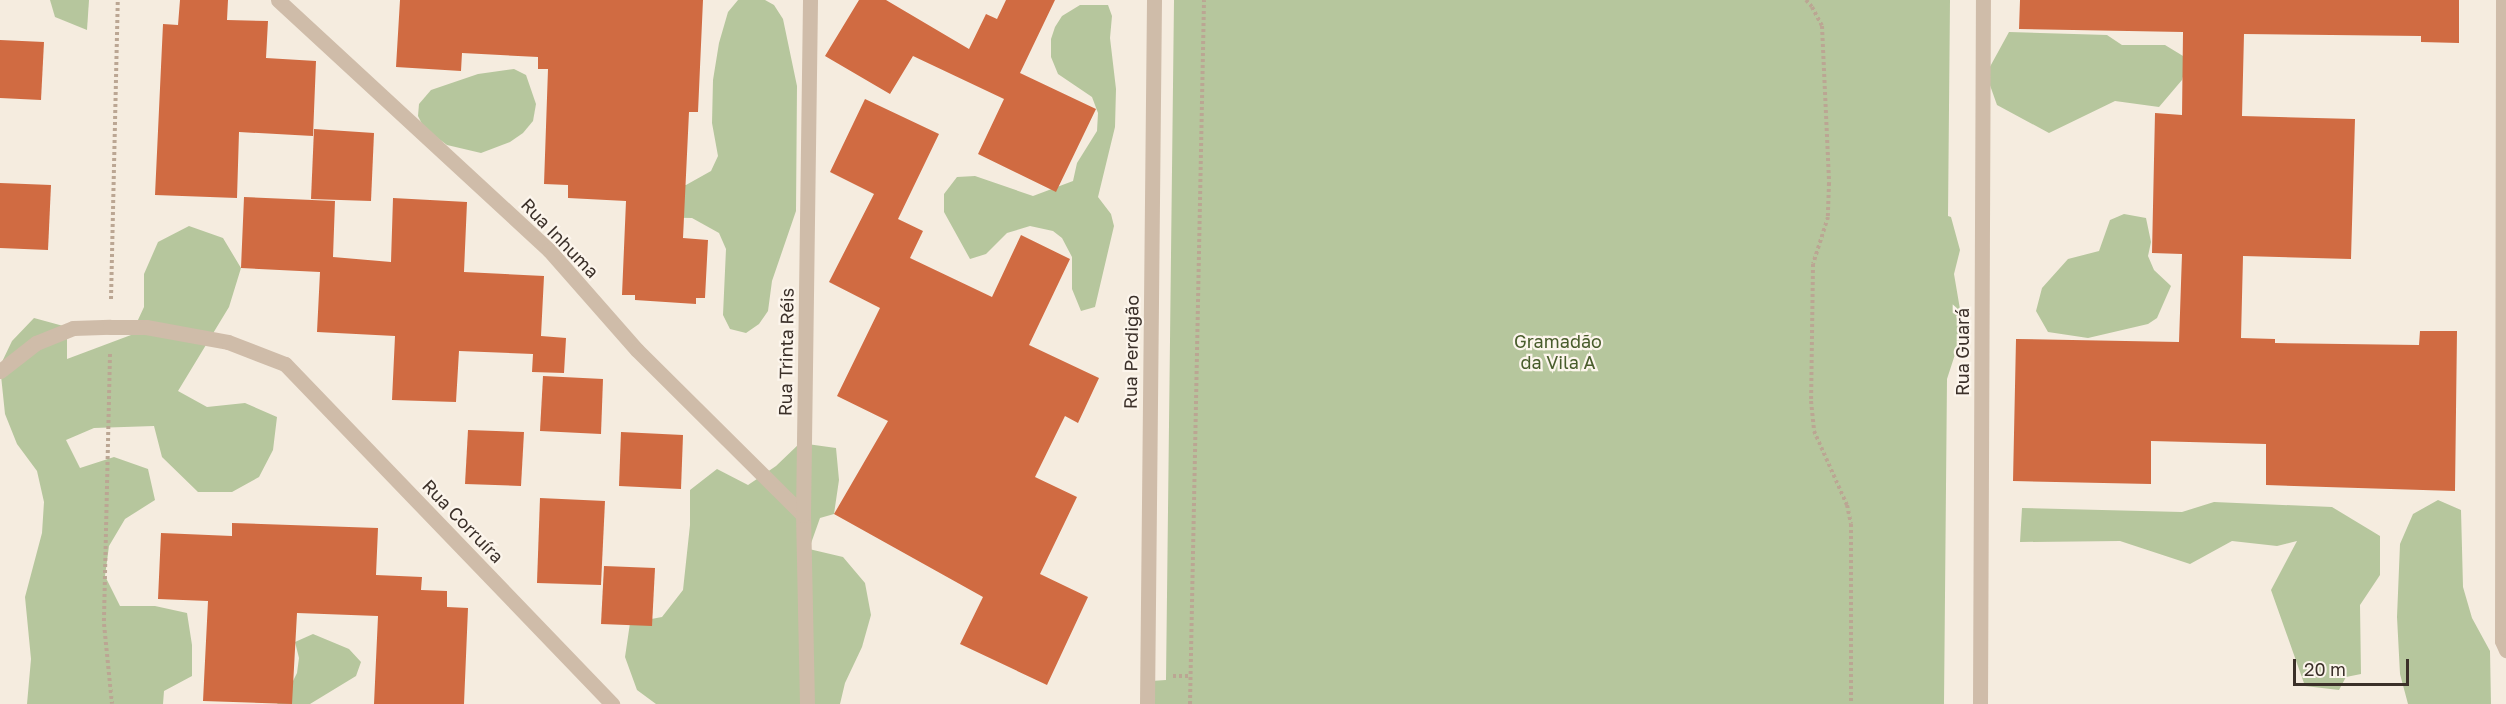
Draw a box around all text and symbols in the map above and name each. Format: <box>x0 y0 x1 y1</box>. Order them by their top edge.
street label: Rua Inhuma <box>517 194 603 282</box>
street label: Rua Trinta Réis <box>774 288 798 416</box>
street label: Rua Perdigão <box>1119 295 1143 409</box>
street label: Rua Guará <box>1951 308 1973 396</box>
park label: Gramadão da Vila A <box>1514 331 1602 374</box>
street label: Rua Corruíra <box>418 475 508 567</box>
scale bar <box>2296 647 2412 685</box>
text: 20 m <box>2304 658 2346 680</box>

